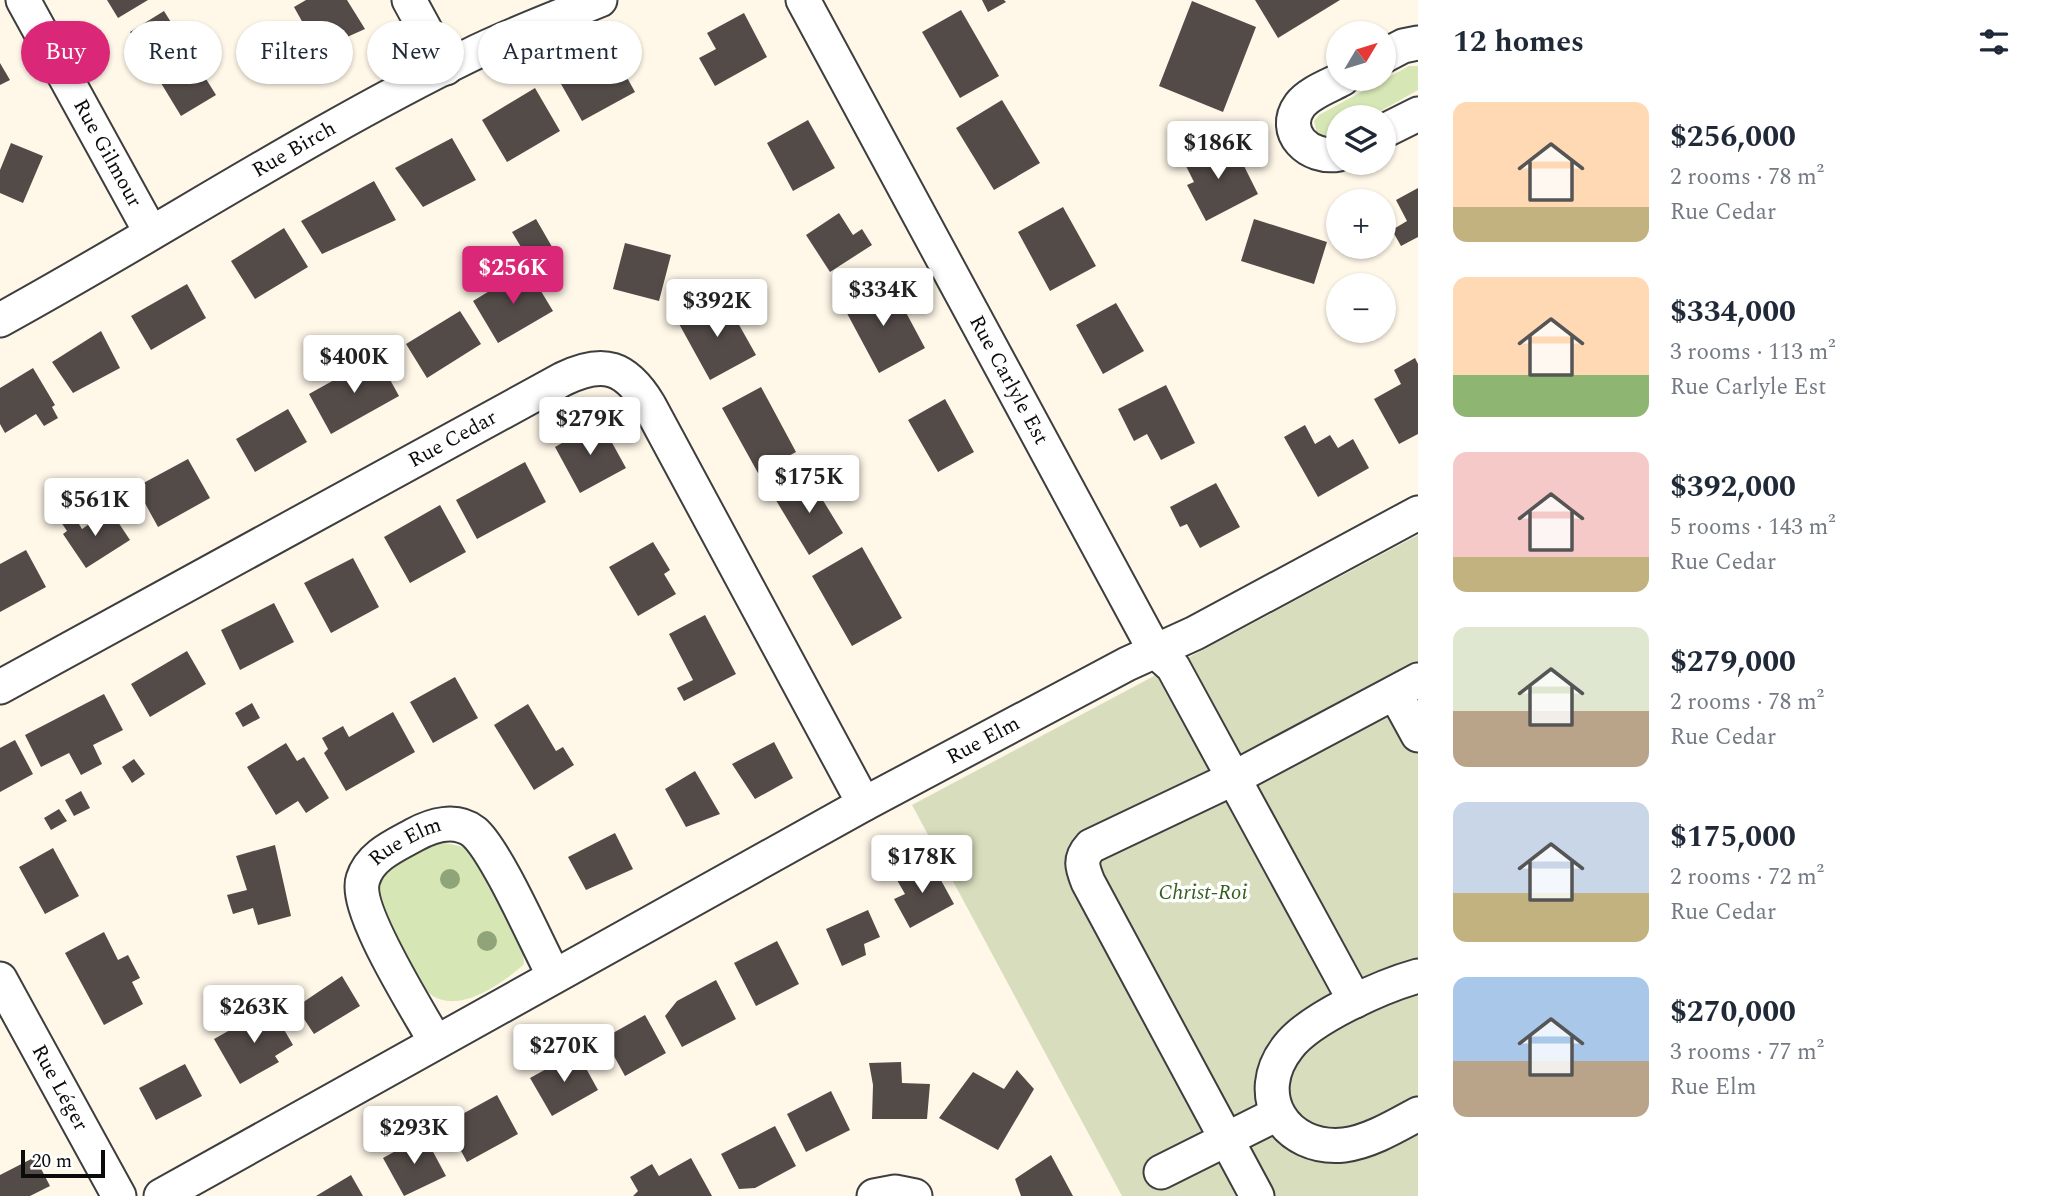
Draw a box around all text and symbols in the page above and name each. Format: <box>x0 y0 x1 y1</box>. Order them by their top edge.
text: 12 homes <box>1453 19 1584 65</box>
chip: Buy <box>21 21 110 84</box>
chip: Rent <box>124 21 222 84</box>
chip: Filters <box>236 21 353 84</box>
chip: New <box>367 21 464 84</box>
chip: Apartment <box>478 21 642 84</box>
north arrow <box>1326 21 1396 91</box>
map controls <box>1326 21 1396 343</box>
icon: filters <box>1975 23 2013 61</box>
street label: Rue Gilmour <box>64 93 150 213</box>
button: layers <box>1326 105 1396 175</box>
street label: Rue Birch <box>246 113 342 186</box>
text: $256,000 <box>1670 114 1796 160</box>
pin: $186K <box>1169 122 1267 181</box>
text: $186K <box>1183 126 1253 161</box>
icon: home <box>1509 130 1593 214</box>
text: 2 rooms · 78 m² <box>1670 160 1824 195</box>
button: + <box>1326 189 1396 259</box>
text: Rue Cedar <box>1670 195 1776 230</box>
pin: $256K <box>464 246 562 306</box>
text: $256K <box>478 251 548 286</box>
pin: $334K <box>834 268 932 328</box>
text: $334K <box>848 273 918 308</box>
button: − <box>1326 273 1396 343</box>
pin: $392K <box>668 280 766 339</box>
text: $392K <box>682 284 752 319</box>
text: $334,000 <box>1670 289 1796 335</box>
icon: home <box>1509 305 1593 389</box>
street label: Rue Carlyle Est <box>960 310 1057 450</box>
text: 3 rooms · 113 m² <box>1670 335 1836 370</box>
pin: $400K <box>305 336 403 395</box>
text: $400K <box>319 340 389 375</box>
text: Rue Carlyle Est <box>1670 370 1826 405</box>
pin: $279K <box>541 398 639 457</box>
street label: Rue Cedar <box>403 402 503 477</box>
text: $279K <box>555 402 625 437</box>
pin: $175K <box>760 456 858 515</box>
text: $175K <box>774 460 844 495</box>
text: $392,000 <box>1670 464 1796 510</box>
pin: $561K <box>46 478 144 538</box>
icon: home <box>1509 480 1593 564</box>
text: $561K <box>60 483 130 518</box>
text: 5 rooms · 143 m² <box>1670 510 1836 545</box>
text: Rue Cedar <box>1670 545 1776 580</box>
text: $279,000 <box>1670 639 1796 685</box>
icon: home <box>1509 655 1593 739</box>
text: 2 rooms · 78 m² <box>1670 685 1824 720</box>
street label: Rue Elm <box>941 708 1026 773</box>
text: Rue Cedar <box>1670 720 1776 755</box>
street label: Rue Elm <box>361 809 445 874</box>
text: $175,000 <box>1670 814 1796 860</box>
icon: home <box>1509 830 1593 914</box>
pin: $178K <box>873 836 971 895</box>
text: $178K <box>887 840 957 875</box>
text: 2 rooms · 72 m² <box>1670 860 1824 895</box>
park label: Christ-Roi <box>1159 877 1247 909</box>
text: Rue Cedar <box>1670 895 1776 930</box>
pin: $263K <box>205 986 303 1045</box>
text: $270,000 <box>1670 989 1796 1035</box>
text: $263K <box>219 990 289 1025</box>
icon: home <box>1509 1005 1593 1089</box>
pin: $270K <box>515 1024 613 1084</box>
text: $270K <box>529 1029 599 1064</box>
text: 3 rooms · 77 m² <box>1670 1035 1824 1070</box>
street label: Rue Léger <box>23 1039 96 1137</box>
text: Rue Elm <box>1670 1070 1757 1105</box>
pin: $293K <box>365 1106 463 1166</box>
text: $293K <box>379 1111 449 1146</box>
scale bar <box>21 1147 105 1179</box>
text: 20 m <box>32 1147 72 1176</box>

